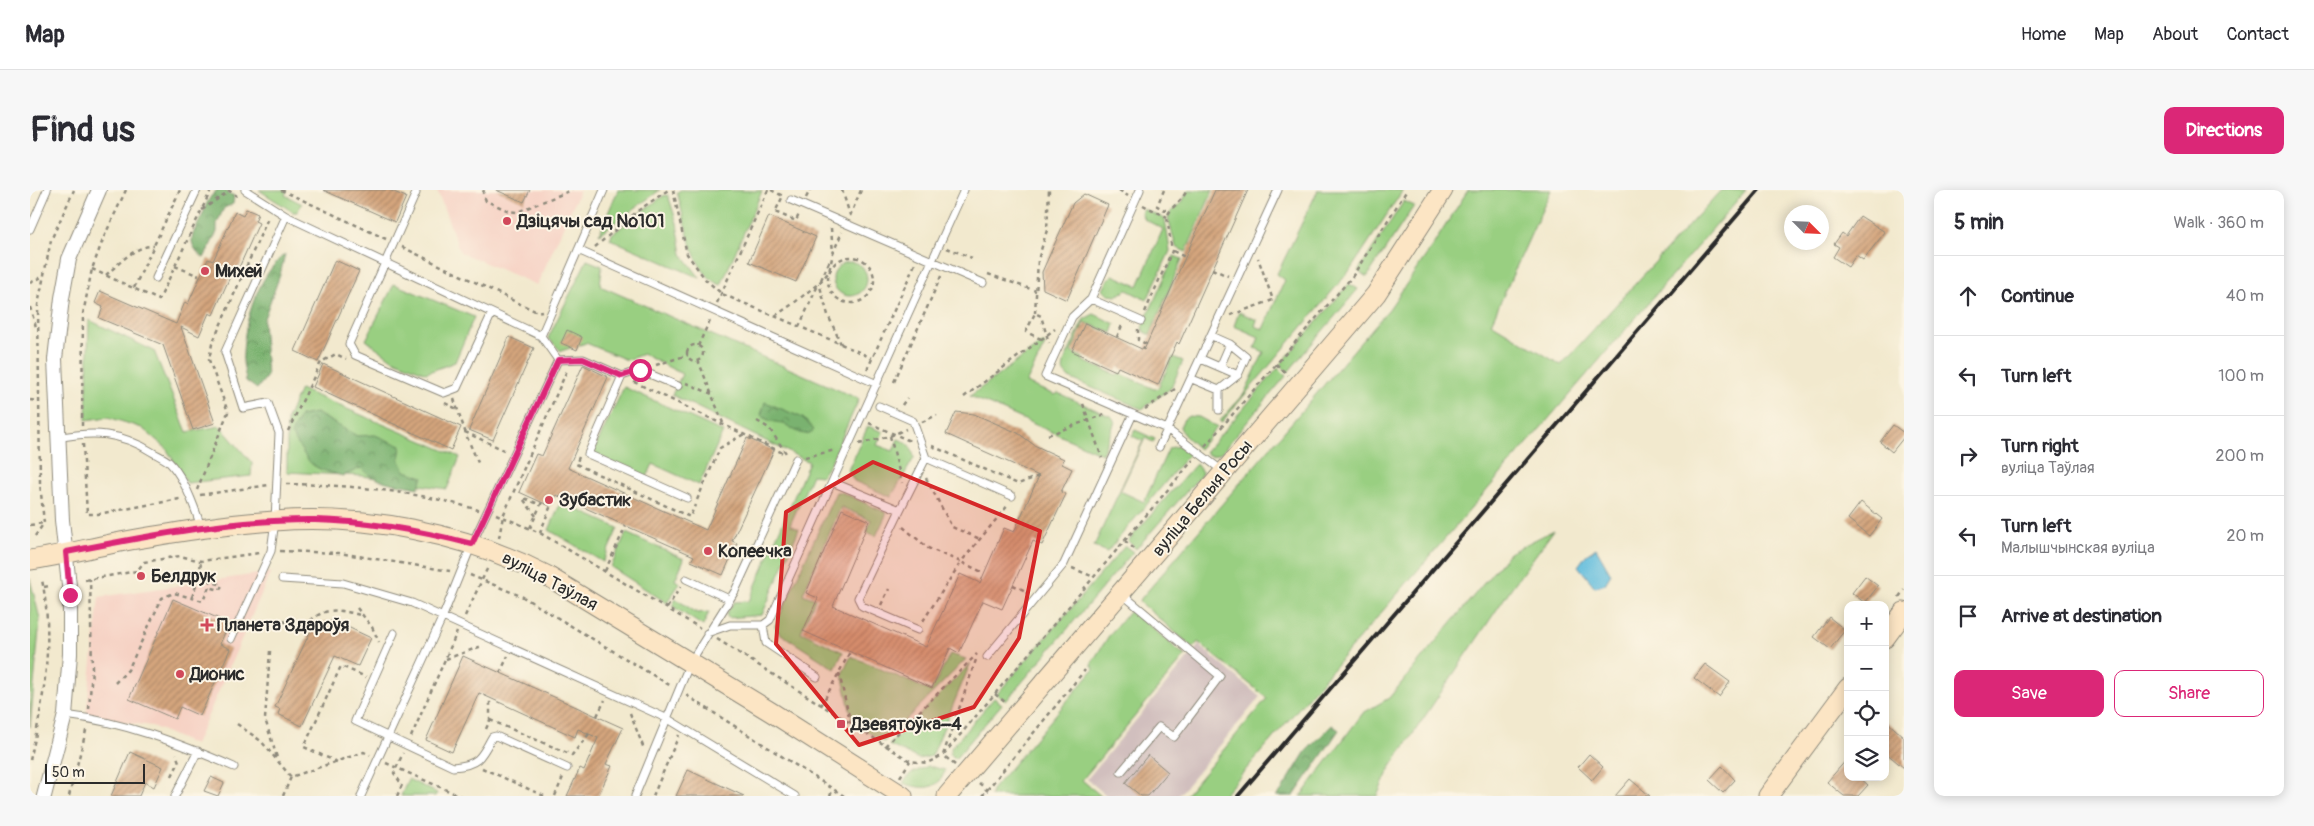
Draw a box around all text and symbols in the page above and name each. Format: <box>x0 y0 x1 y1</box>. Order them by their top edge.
text: Map <box>25 20 65 49</box>
text: Home <box>2021 23 2066 46</box>
text: Map <box>2094 23 2124 46</box>
text: About <box>2152 23 2198 46</box>
text: Contact <box>2226 23 2289 46</box>
button: Directions <box>2164 107 2284 154</box>
text: Find us <box>30 108 135 152</box>
north arrow <box>1784 205 1829 250</box>
text: 5 min <box>1954 209 2004 236</box>
place label: Дзіцячы сад №101 <box>516 210 664 233</box>
text: Walk · 360 m <box>2173 213 2264 233</box>
marker: Дзіцячы сад №101 <box>501 215 513 227</box>
place label: Михей <box>215 260 262 283</box>
marker: Михей <box>199 265 211 277</box>
icon: ahead <box>1954 282 1982 310</box>
text: Continue <box>2001 284 2074 308</box>
text: 40 m <box>2226 286 2264 306</box>
route start <box>629 359 652 382</box>
icon: left <box>1954 362 1982 390</box>
text: Turn left <box>2001 364 2071 388</box>
text: 100 m <box>2218 366 2264 386</box>
text: Turn right <box>2001 434 2079 458</box>
street label: вуліца Белыя Росы <box>1147 435 1258 561</box>
icon: right <box>1954 442 1982 470</box>
text: 200 m <box>2216 446 2264 466</box>
text: вуліца Таўлая <box>2001 458 2095 478</box>
place label: Зубастик <box>559 489 631 512</box>
marker: Зубастик <box>543 494 555 506</box>
text: Turn left <box>2001 514 2071 538</box>
icon: left <box>1954 522 1982 550</box>
text: 20 m <box>2226 526 2264 546</box>
text: Малышчынская вуліца <box>2001 538 2155 558</box>
place label: Копеечка <box>718 540 792 563</box>
marker: Копеечка <box>702 545 714 557</box>
street label: вуліца Таўлая <box>498 547 602 616</box>
place label: Белдрук <box>151 565 216 588</box>
marker: Белдрук <box>135 570 147 582</box>
route end <box>59 584 82 607</box>
map controls <box>1844 601 1889 781</box>
button: + <box>1844 601 1889 646</box>
icon: arrive <box>1954 602 1982 630</box>
text: Arrive at destination <box>2001 604 2162 628</box>
place label: Планета Здароўя <box>217 614 349 637</box>
marker: Планета Здароўя <box>201 619 213 631</box>
button: − <box>1844 646 1889 691</box>
place label: Дионис <box>189 663 245 686</box>
marker: Дионис <box>174 668 186 680</box>
button: Save <box>1954 670 2104 717</box>
button: Share <box>2114 670 2264 717</box>
button: locate <box>1844 691 1889 736</box>
place label: Дзевятоўка–4 <box>850 713 962 736</box>
marker: Дзевятоўка–4 <box>835 718 847 730</box>
button: layers <box>1844 736 1889 781</box>
scale bar <box>45 761 145 784</box>
text: 50 m <box>52 764 85 781</box>

